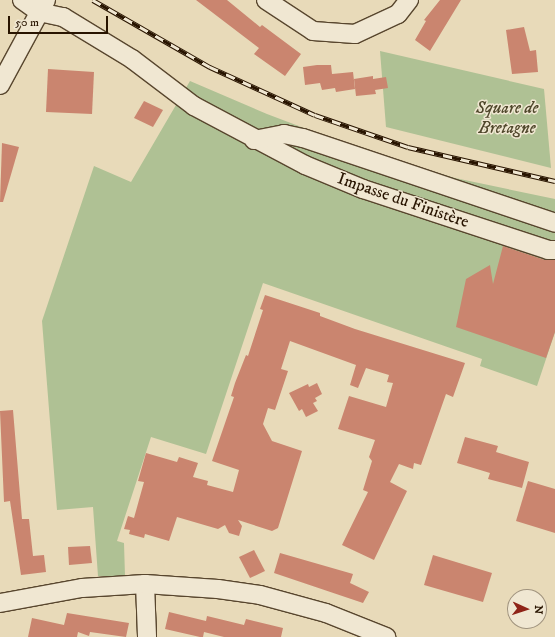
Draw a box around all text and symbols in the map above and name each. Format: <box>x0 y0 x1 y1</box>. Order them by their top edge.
scale bar <box>10 8 110 34</box>
text: 50 m <box>15 15 39 30</box>
park label: Square de Bretagne <box>476 99 538 139</box>
street label: Impasse du Finistère <box>335 169 471 233</box>
north arrow <box>507 589 547 629</box>
text: N <box>531 605 545 614</box>

